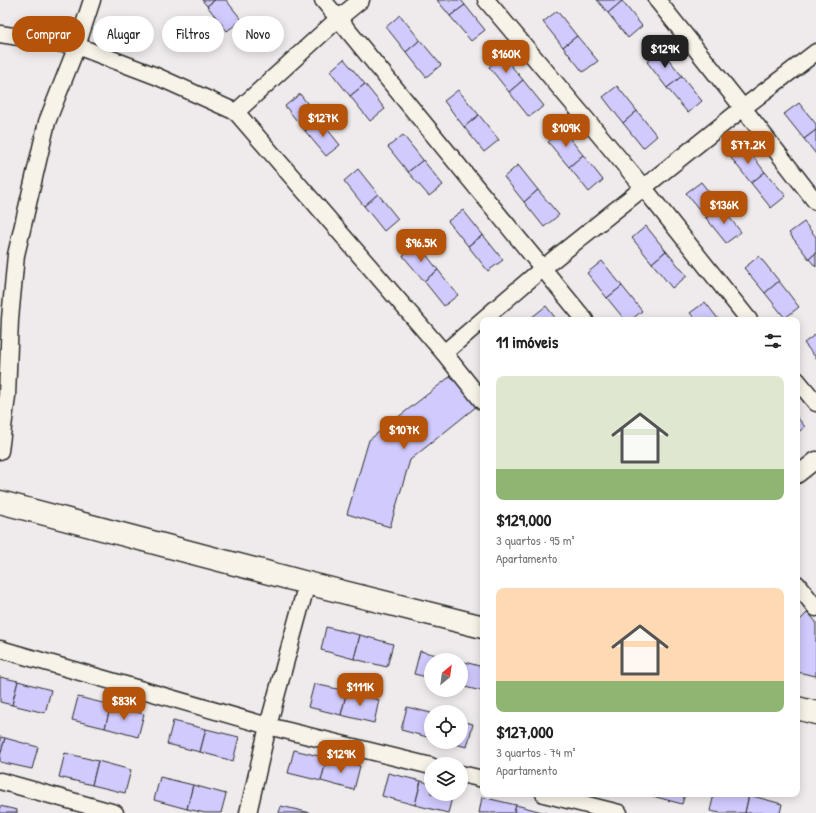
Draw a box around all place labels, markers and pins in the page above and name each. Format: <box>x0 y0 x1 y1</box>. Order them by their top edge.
pin: $129K <box>637 35 693 69</box>
pin: $160K <box>478 40 534 74</box>
pin: $127K <box>295 104 351 138</box>
pin: $109K <box>538 114 594 148</box>
pin: $77.2K <box>715 131 781 165</box>
pin: $136K <box>696 191 752 225</box>
pin: $96.5K <box>388 229 454 263</box>
pin: $107K <box>376 416 432 450</box>
pin: $111K <box>332 673 388 707</box>
pin: $83K <box>100 687 148 721</box>
pin: $129K <box>313 740 369 774</box>

